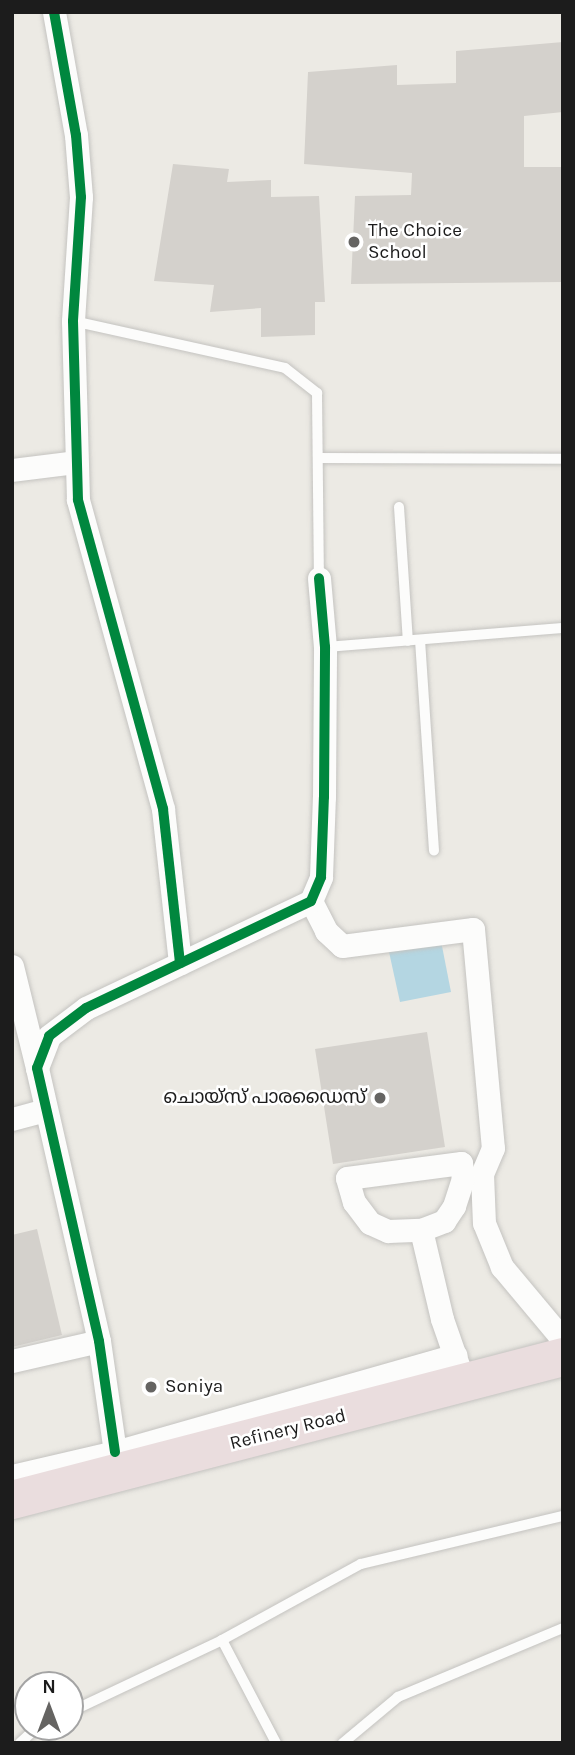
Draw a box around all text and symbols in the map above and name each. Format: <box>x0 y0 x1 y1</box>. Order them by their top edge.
place label: The Choice School <box>368 220 462 264</box>
marker: The Choice School <box>346 234 362 250</box>
place label: ചൊയ്സ് പാരഡൈസ് <box>163 1087 366 1109</box>
marker: ചൊയ്സ് പാരഡൈസ് <box>372 1090 388 1106</box>
place label: Soniya <box>165 1376 223 1398</box>
marker: Soniya <box>143 1379 159 1395</box>
street label: Refinery Road <box>228 1405 348 1455</box>
north arrow <box>14 1671 84 1741</box>
text: N <box>42 1676 56 1698</box>

